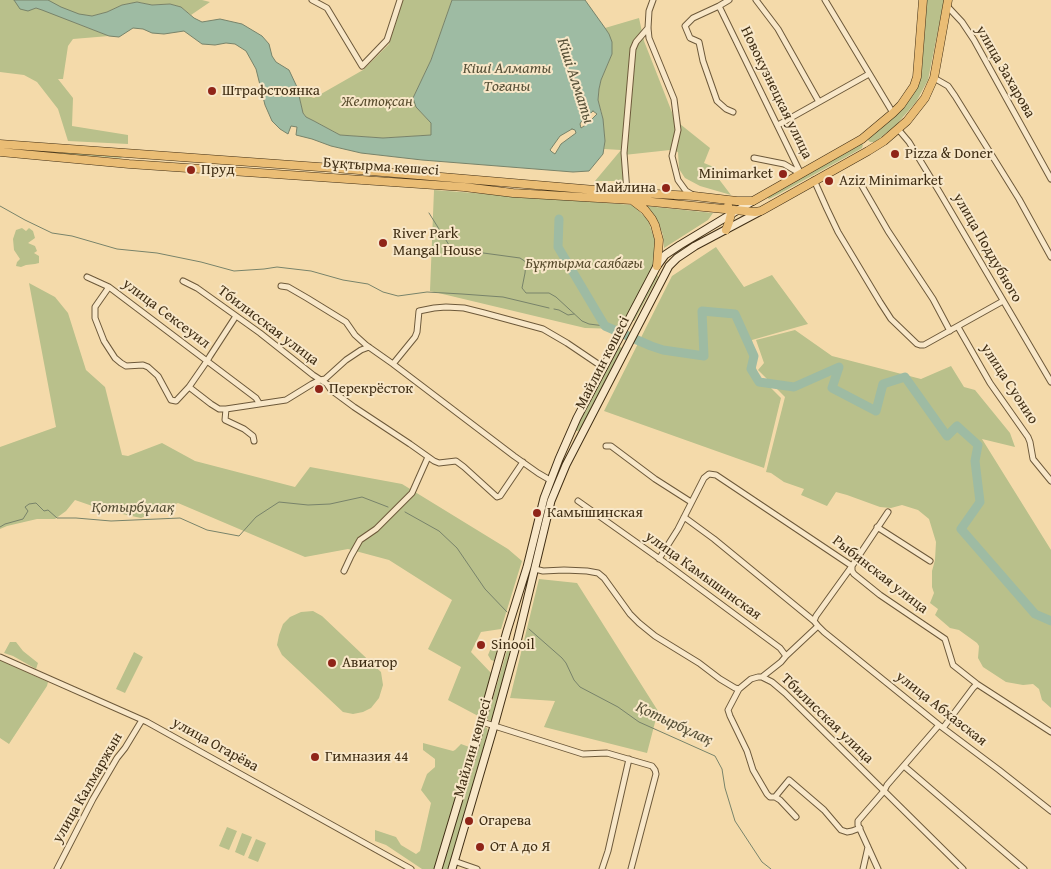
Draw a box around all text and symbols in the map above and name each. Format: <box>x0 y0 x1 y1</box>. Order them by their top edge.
street label: улица Захарова <box>971 23 1039 121</box>
street label: Новокузнецкая улица <box>736 24 816 162</box>
water label: Кіші Алматы <box>552 36 598 126</box>
water label: Кіші Алматы Тоғаны <box>463 59 551 97</box>
place label: Штрафстоянка <box>222 82 320 100</box>
marker: Штрафстоянка <box>206 85 218 97</box>
park label: Желтоқсан <box>341 93 413 111</box>
place label: Pizza & Doner <box>905 145 993 163</box>
marker: Pizza & Doner <box>889 148 901 160</box>
street label: Бұқтырма көшесі <box>322 154 440 180</box>
place label: Пруд <box>201 161 235 179</box>
marker: Пруд <box>185 164 197 176</box>
place label: Minimarket <box>699 165 773 183</box>
marker: Minimarket <box>777 168 789 180</box>
place label: Aziz Minimarket <box>839 172 943 190</box>
marker: Aziz Minimarket <box>823 175 835 187</box>
place label: Майлина <box>595 179 656 197</box>
marker: Майлина <box>660 182 672 194</box>
street label: улица Поддубного <box>948 190 1026 306</box>
place label: River Park Mangal House <box>393 225 482 260</box>
marker: River Park Mangal House <box>377 237 389 249</box>
park label: Бұқтырма саябағы <box>525 255 643 273</box>
street label: улица Сексеуил <box>119 275 213 353</box>
street label: Тбилисская улица <box>214 282 322 370</box>
street label: Майлин көшесі <box>572 314 634 412</box>
street label: улица Суонио <box>976 340 1042 428</box>
place label: Перекрёсток <box>329 380 413 398</box>
marker: Перекрёсток <box>313 383 325 395</box>
water label: Қотырбұлақ <box>91 498 175 518</box>
place label: Камышинская <box>547 504 643 522</box>
marker: Камышинская <box>531 507 543 519</box>
street label: улица Камышинская <box>641 528 765 624</box>
street label: Рыбинская улица <box>828 532 932 618</box>
place label: Sinooil <box>491 636 535 654</box>
marker: Sinooil <box>475 639 487 651</box>
place label: Авиатор <box>342 654 397 672</box>
marker: Авиатор <box>326 657 338 669</box>
street label: улица Абхазская <box>892 668 990 750</box>
street label: Тбилисская улица <box>777 670 877 768</box>
street label: Майлин көшесі <box>450 697 496 799</box>
water label: Қотырбұлақ <box>632 698 716 750</box>
street label: улица Огарёва <box>169 714 261 776</box>
street label: улица Калмаржын <box>49 730 127 846</box>
place label: Гимназия 44 <box>325 748 409 766</box>
marker: Гимназия 44 <box>309 751 321 763</box>
place label: Огарева <box>479 812 531 830</box>
marker: Огарева <box>463 815 475 827</box>
place label: От А до Я <box>490 838 550 856</box>
marker: От А до Я <box>474 841 486 853</box>

